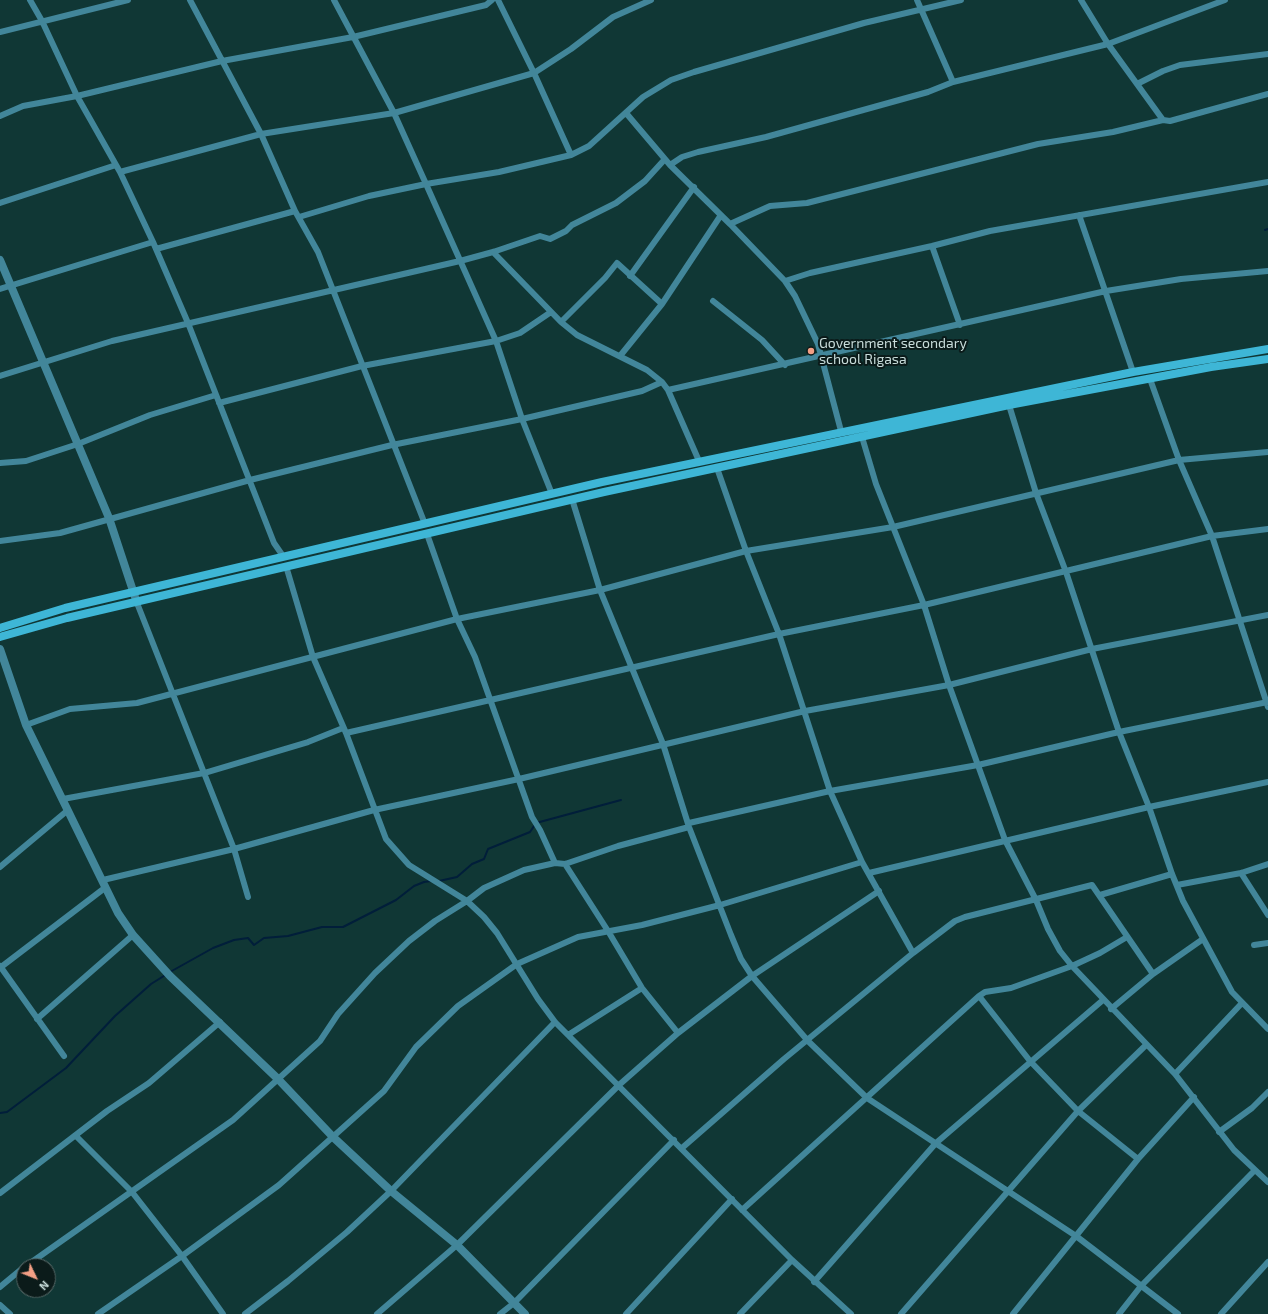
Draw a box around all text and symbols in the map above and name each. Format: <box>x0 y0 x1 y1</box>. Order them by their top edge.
place label: Government secondary school Rigasa <box>819 335 967 368</box>
marker: Government secondary school Rigasa <box>806 346 816 356</box>
north arrow <box>16 1258 56 1298</box>
text: N <box>37 1278 52 1293</box>

